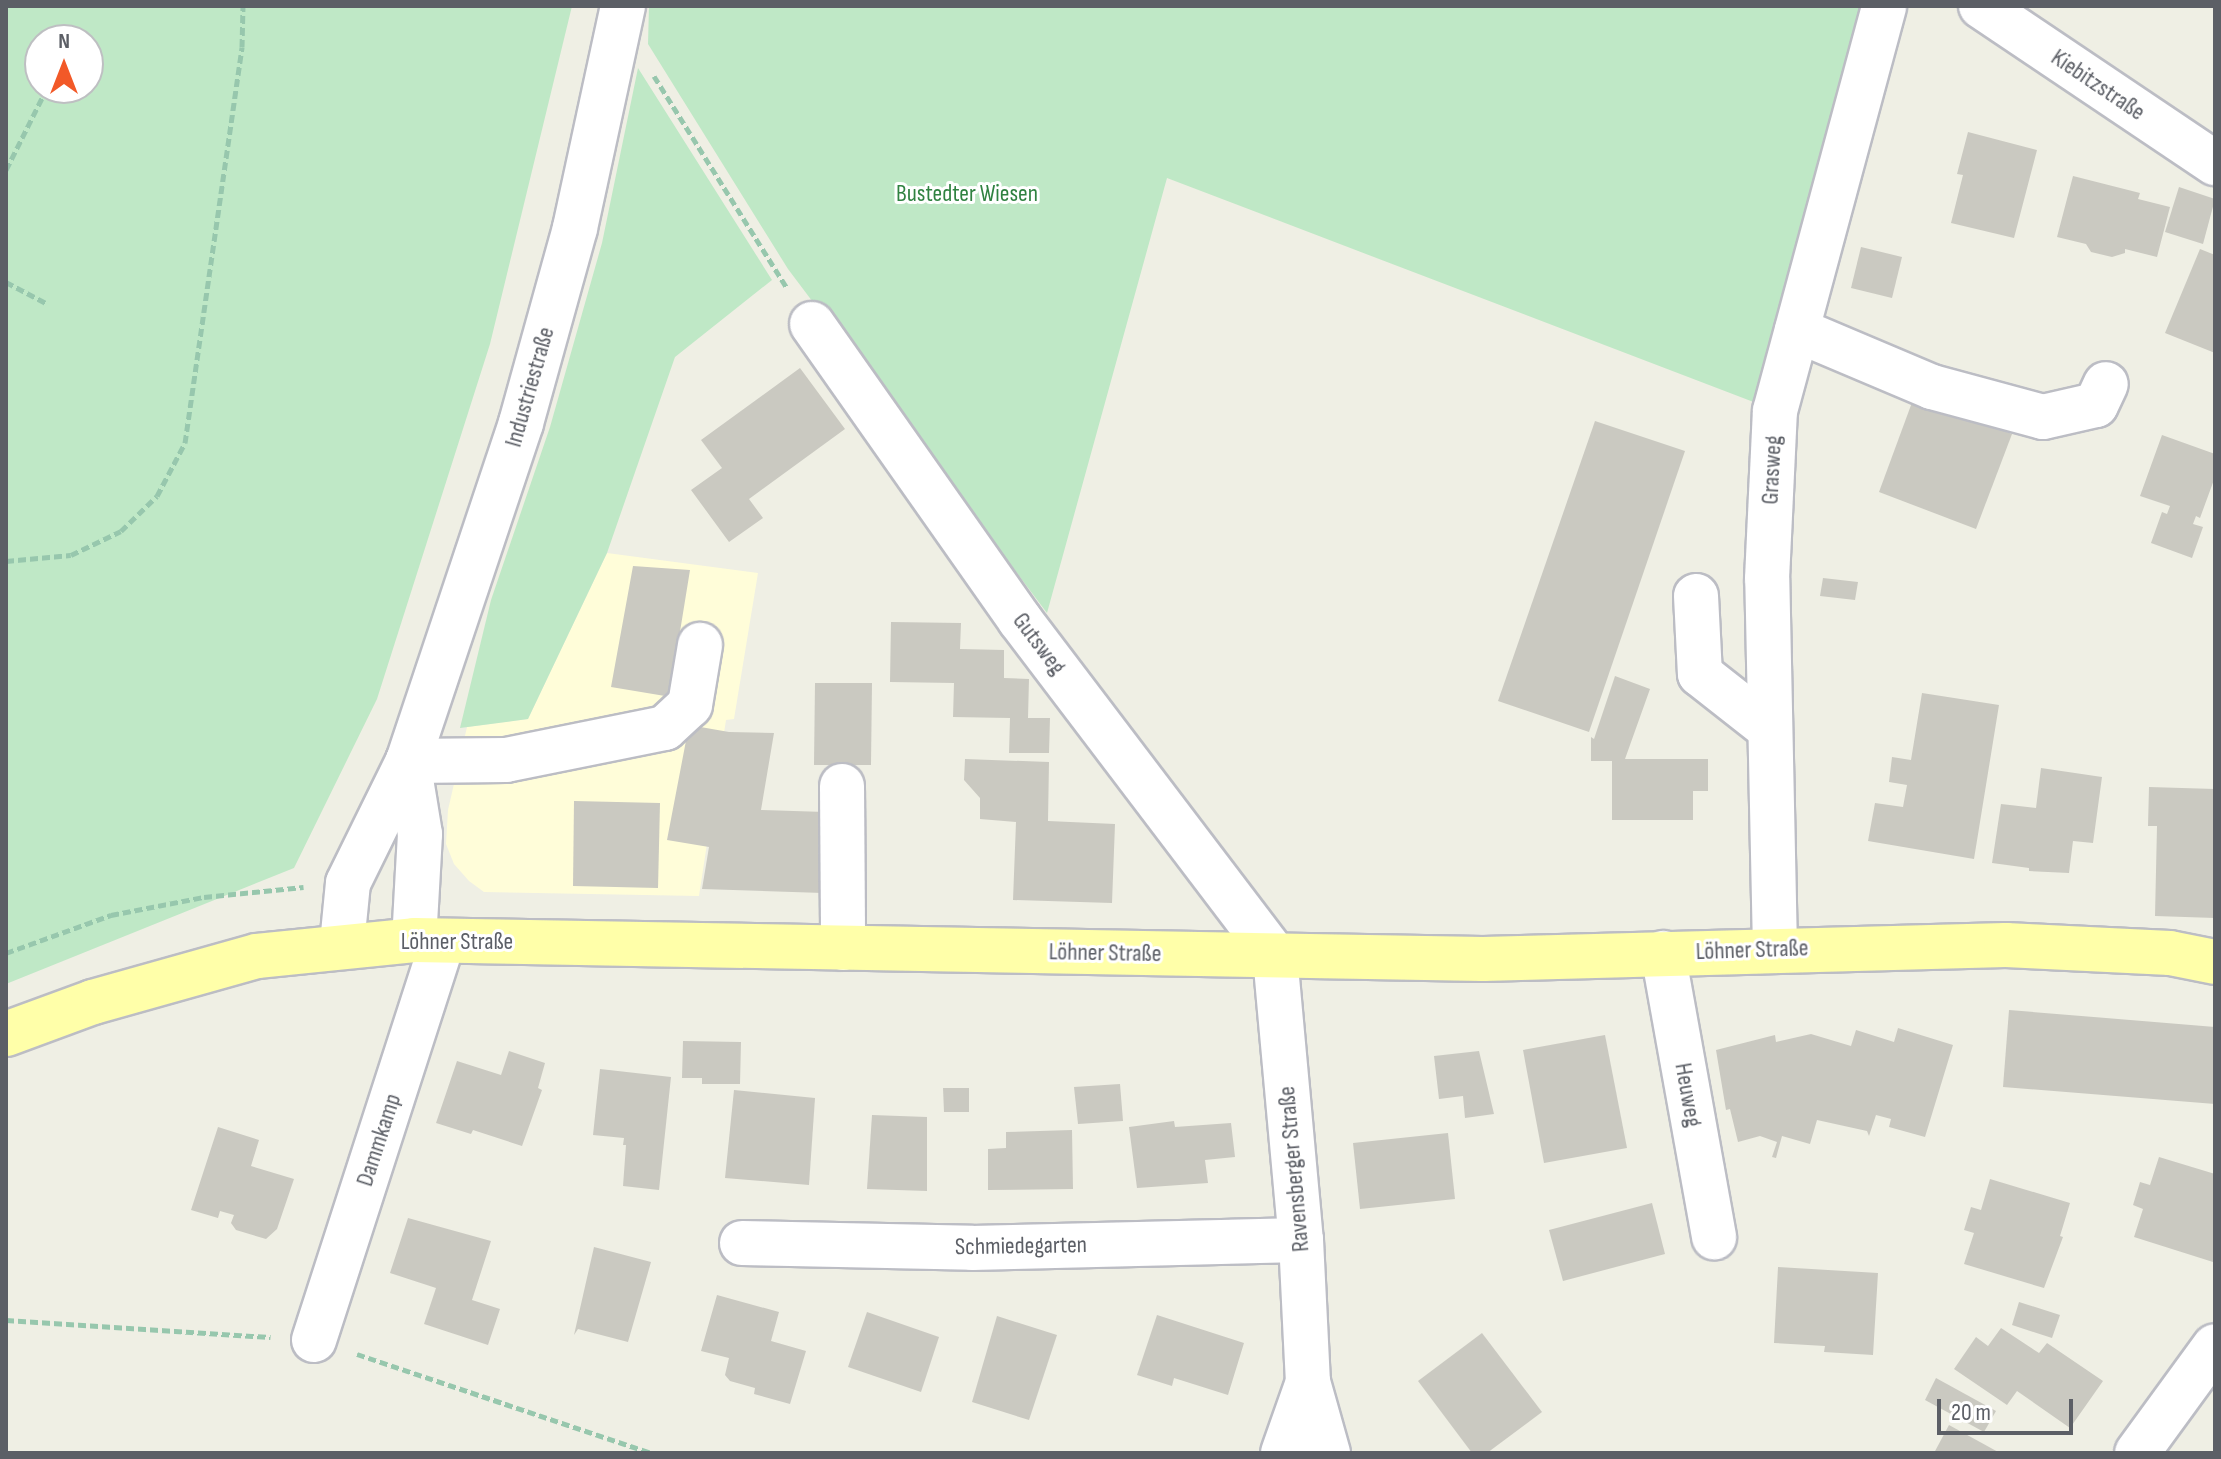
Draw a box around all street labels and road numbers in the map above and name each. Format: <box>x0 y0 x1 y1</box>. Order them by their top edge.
street label: Kiebitzstraße <box>2046 43 2150 127</box>
street label: Industriestraße <box>499 324 561 450</box>
street label: Grasweg <box>1756 435 1788 505</box>
street label: Gutsweg <box>1006 607 1072 681</box>
street label: Löhner Straße <box>401 928 513 956</box>
street label: Löhner Straße <box>1695 934 1809 966</box>
street label: Löhner Straße <box>1048 938 1162 968</box>
street label: Heuweg <box>1668 1061 1708 1129</box>
street label: Ravensberger Straße <box>1272 1085 1316 1253</box>
street label: Dammkamp <box>351 1090 407 1190</box>
street label: Schmiedegarten <box>955 1230 1087 1262</box>

